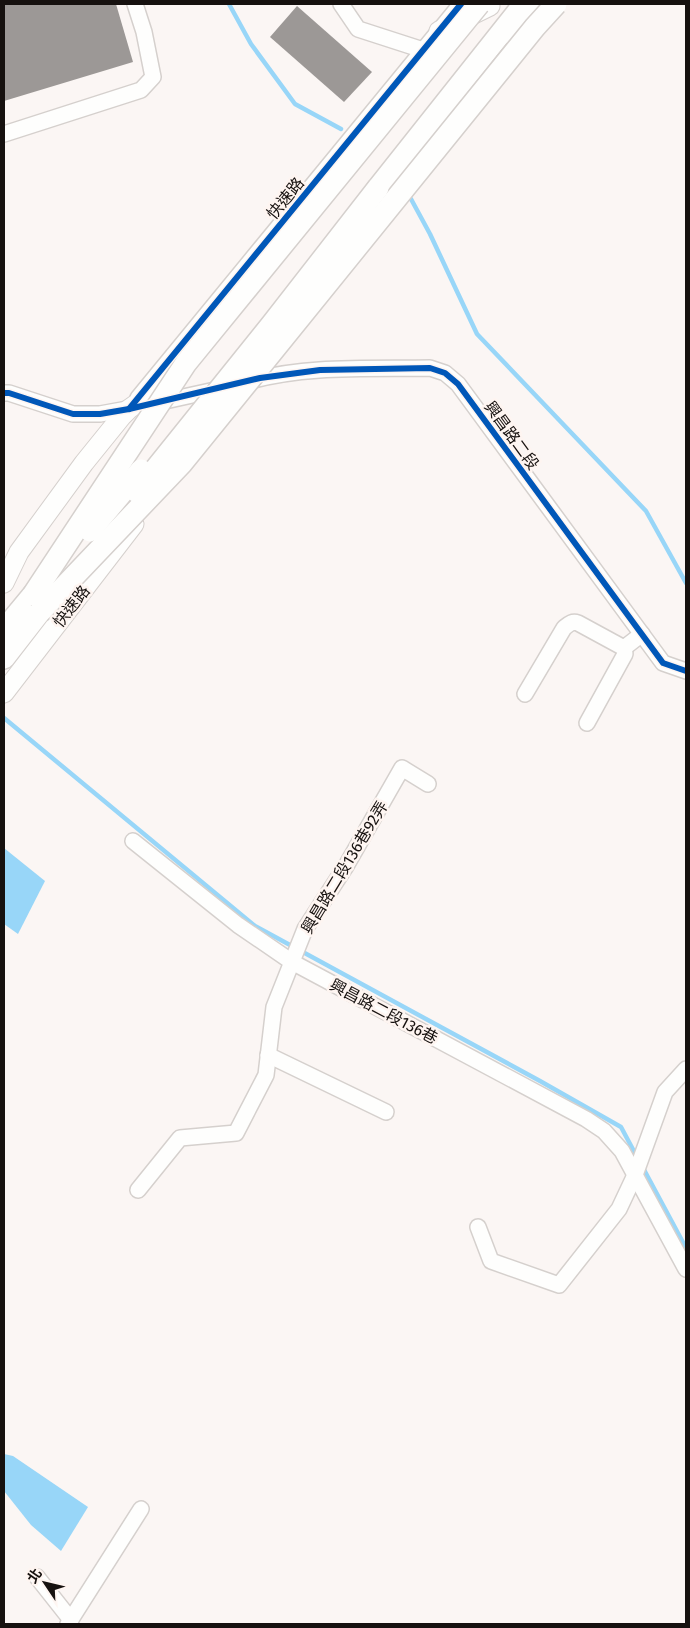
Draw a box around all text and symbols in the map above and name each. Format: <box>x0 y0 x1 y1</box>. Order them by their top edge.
street label: 快速路 <box>263 174 308 223</box>
street label: 興昌路二段 <box>480 397 543 473</box>
street label: 快速路 <box>49 582 94 631</box>
street label: 興昌路二段136巷92弄 <box>297 797 392 937</box>
street label: 興昌路二段136巷 <box>327 975 441 1048</box>
north arrow <box>20 1558 70 1608</box>
text: 北 <box>24 1565 46 1586</box>

